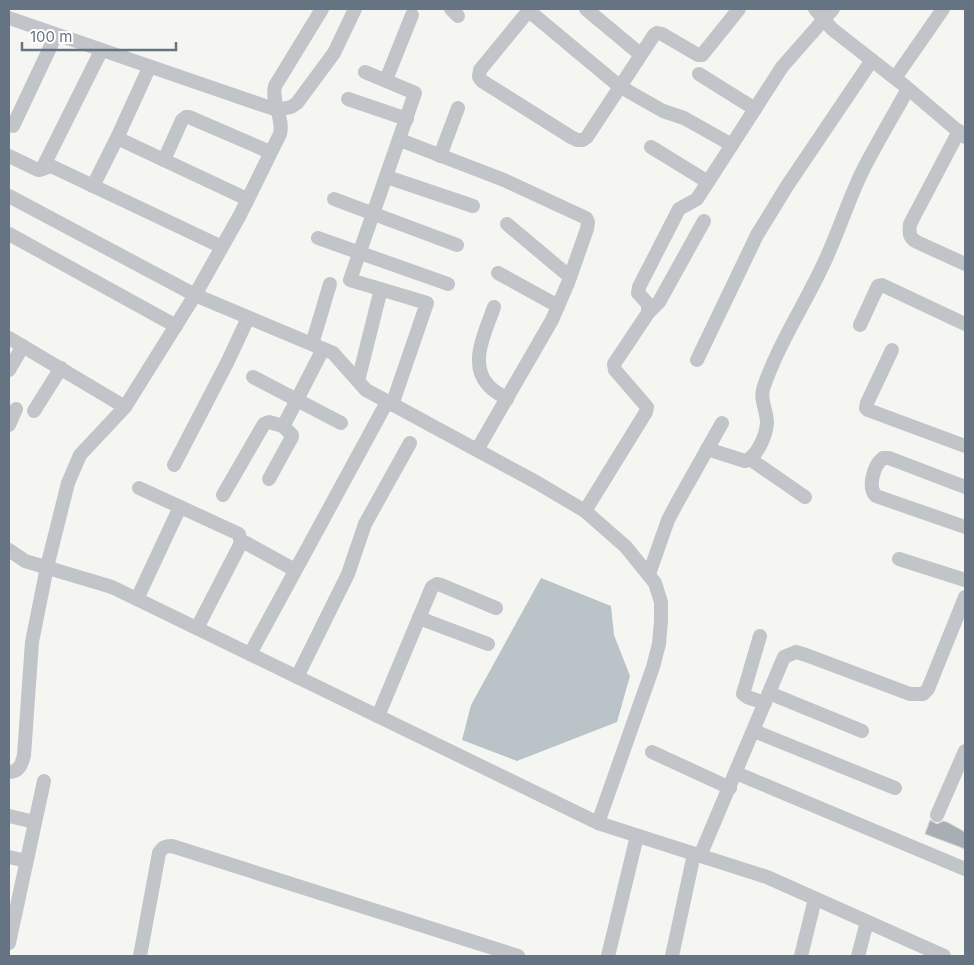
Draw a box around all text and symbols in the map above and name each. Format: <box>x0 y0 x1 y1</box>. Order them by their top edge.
scale bar <box>22 20 176 52</box>
text: 100 m <box>30 27 72 46</box>

